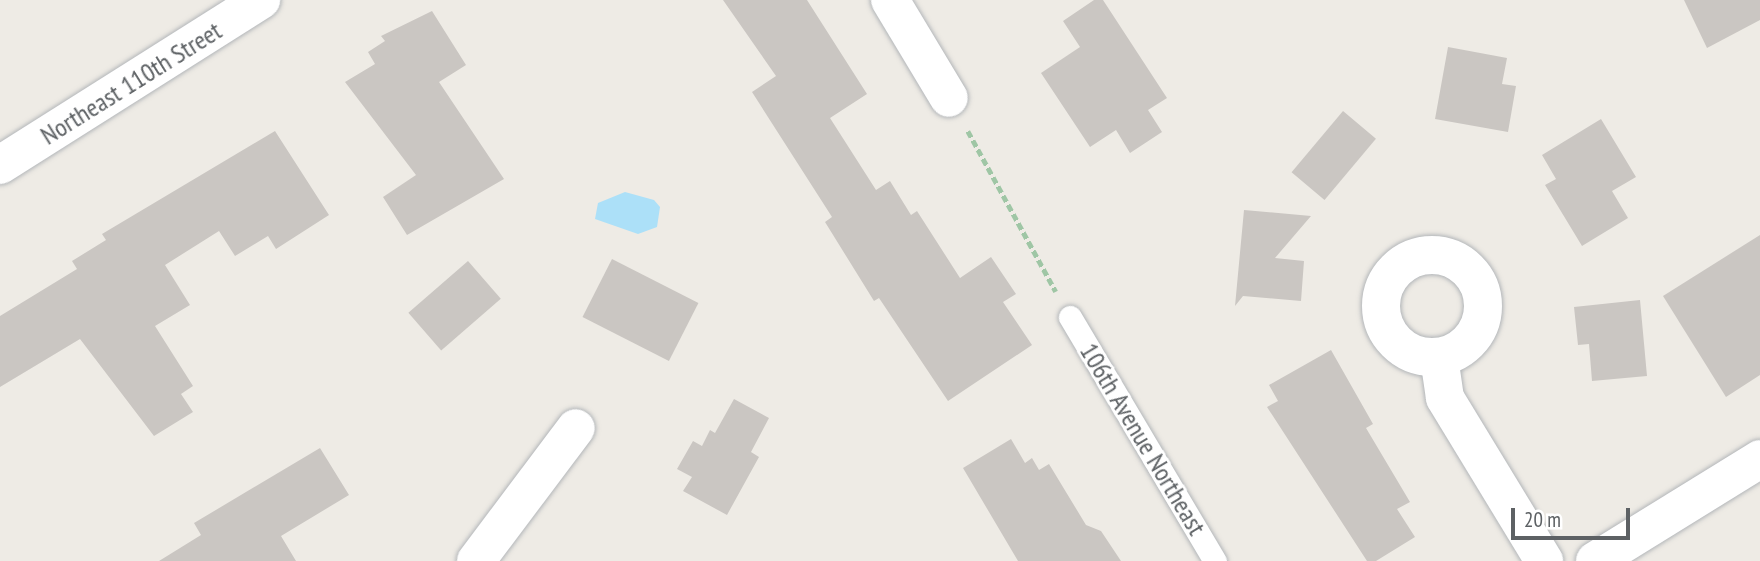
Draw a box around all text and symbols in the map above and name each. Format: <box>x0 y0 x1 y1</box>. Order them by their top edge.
street label: Northeast 110th Street <box>35 15 227 151</box>
street label: 106th Avenue Northeast <box>1073 337 1213 541</box>
scale bar <box>1515 494 1634 538</box>
text: 20 m <box>1524 506 1561 533</box>

